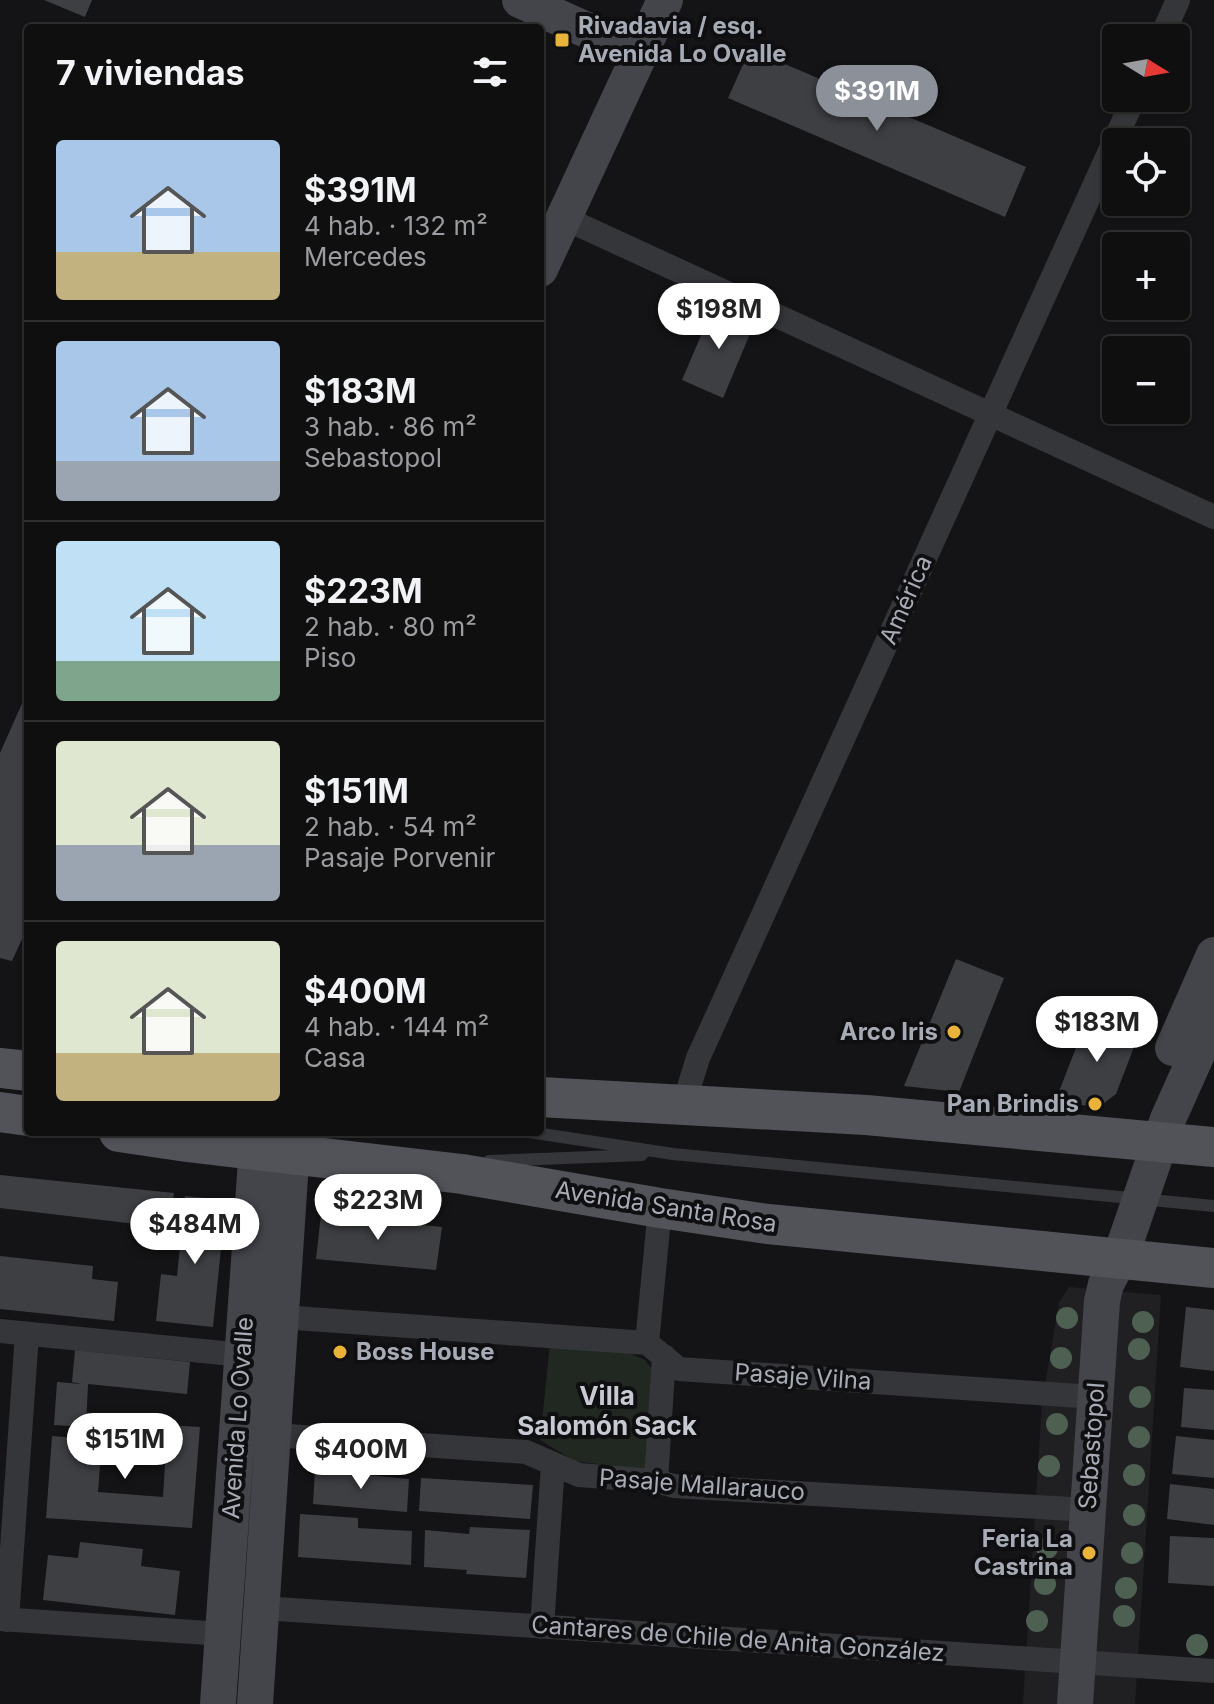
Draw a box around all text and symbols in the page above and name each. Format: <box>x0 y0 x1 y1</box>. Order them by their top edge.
place label: Rivadavia / esq. Avenida Lo Ovalle <box>578 11 787 68</box>
north arrow <box>1102 24 1190 112</box>
map controls <box>1102 24 1190 424</box>
marker: Rivadavia / esq. Avenida Lo Ovalle <box>553 31 571 49</box>
icon: filters <box>468 50 512 94</box>
text: 7 viviendas <box>56 52 245 93</box>
pin: $391M <box>821 65 933 133</box>
text: $391M <box>834 75 920 106</box>
button: locate <box>1102 128 1190 216</box>
text: $391M <box>304 169 417 210</box>
icon: home <box>120 172 216 268</box>
text: 4 hab. · 132 m² <box>304 210 488 241</box>
button: + <box>1102 232 1190 320</box>
text: Mercedes <box>304 241 427 272</box>
pin: $198M <box>663 283 775 351</box>
text: $198M <box>676 293 762 324</box>
button: − <box>1102 336 1190 424</box>
text: $183M <box>304 370 417 411</box>
icon: home <box>120 373 216 469</box>
text: 3 hab. · 86 m² <box>304 411 477 442</box>
text: Sebastopol <box>304 442 442 473</box>
street label: América <box>873 551 938 649</box>
text: $223M <box>304 570 423 611</box>
icon: home <box>120 573 216 669</box>
text: 2 hab. · 80 m² <box>304 611 477 642</box>
text: Piso <box>304 642 356 673</box>
text: $151M <box>304 770 409 811</box>
icon: home <box>120 773 216 869</box>
text: 2 hab. · 54 m² <box>304 811 477 842</box>
text: Pasaje Porvenir <box>304 842 495 873</box>
text: $400M <box>304 970 427 1011</box>
icon: home <box>120 973 216 1069</box>
pin: $183M <box>1041 996 1153 1064</box>
text: $183M <box>1054 1006 1140 1037</box>
text: 4 hab. · 144 m² <box>304 1011 489 1042</box>
place label: Arco Iris <box>840 1017 938 1046</box>
marker: Arco Iris <box>945 1023 963 1041</box>
text: Casa <box>304 1042 366 1073</box>
place label: Pan Brindis <box>947 1089 1079 1118</box>
marker: Pan Brindis <box>1086 1095 1104 1113</box>
pin: $223M <box>322 1174 434 1242</box>
street label: Avenida Santa Rosa <box>553 1175 779 1238</box>
text: $223M <box>333 1184 423 1215</box>
pin: $484M <box>139 1198 251 1266</box>
text: $484M <box>148 1208 242 1239</box>
street label: Avenida Lo Ovalle <box>216 1316 259 1520</box>
place label: Boss House <box>356 1337 495 1366</box>
marker: Boss House <box>331 1343 349 1361</box>
street label: Pasaje Vilna <box>734 1357 873 1396</box>
district label: Villa Salomón Sack <box>517 1380 697 1441</box>
street label: Sebastopol <box>1073 1381 1110 1511</box>
pin: $151M <box>69 1413 181 1481</box>
text: $151M <box>85 1423 165 1454</box>
pin: $400M <box>305 1423 417 1491</box>
text: $400M <box>314 1433 408 1464</box>
street label: Pasaje Mallarauco <box>598 1463 806 1506</box>
place label: Feria La Castrina <box>974 1524 1073 1581</box>
marker: Feria La Castrina <box>1080 1544 1098 1562</box>
street label: Cantares de Chile de Anita González <box>530 1610 946 1667</box>

